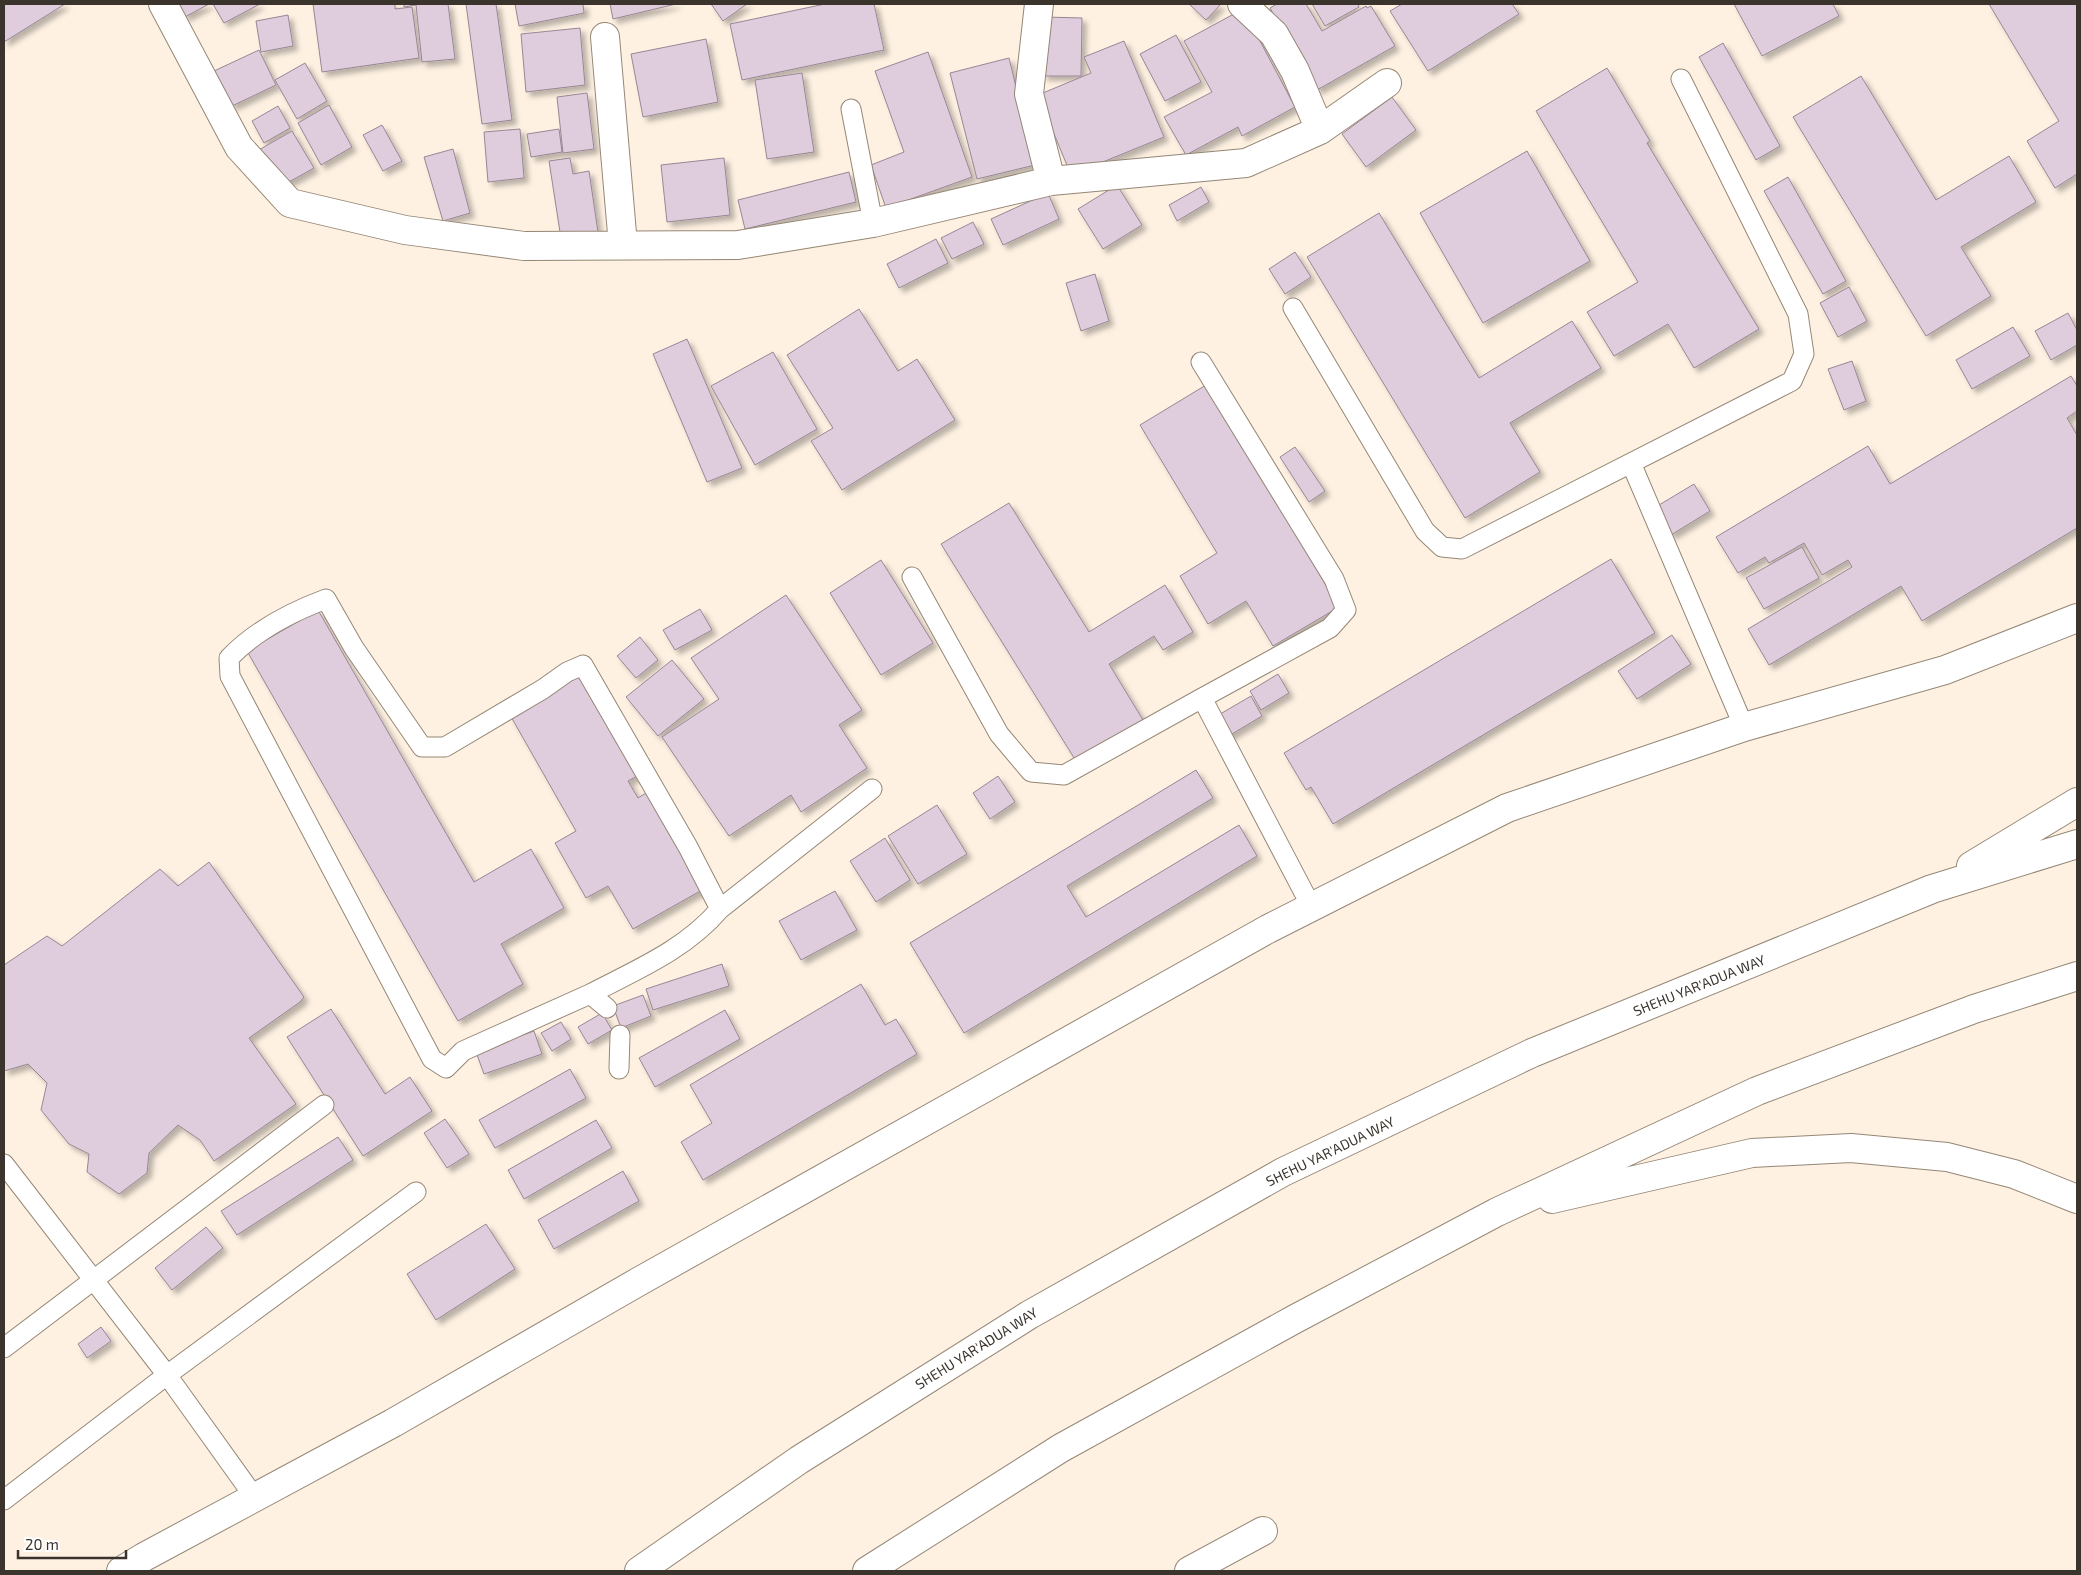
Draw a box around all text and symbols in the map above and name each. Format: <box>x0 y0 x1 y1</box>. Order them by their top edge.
street label: SHEHU YAR'ADUA WAY <box>1630 951 1768 1019</box>
street label: SHEHU YAR'ADUA WAY <box>1263 1112 1397 1190</box>
street label: SHEHU YAR'ADUA WAY <box>912 1303 1040 1393</box>
scale bar <box>18 1528 125 1560</box>
text: 20 m <box>25 1535 59 1553</box>

